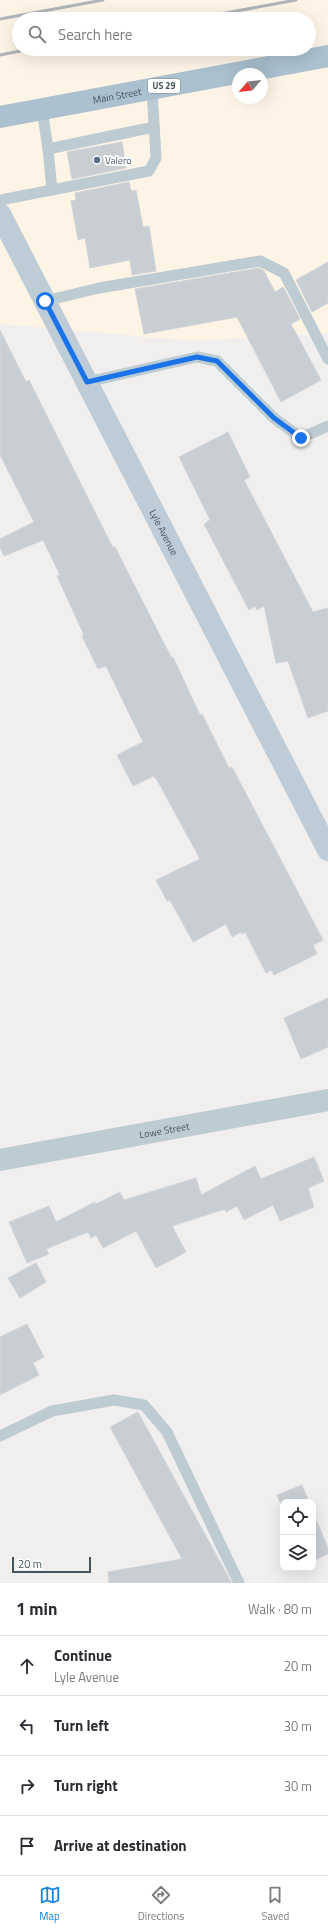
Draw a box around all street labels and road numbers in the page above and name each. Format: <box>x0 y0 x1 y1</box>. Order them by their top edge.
road number: US 29 <box>148 79 180 93</box>
street label: Main Street <box>92 84 143 108</box>
street label: Lyle Avenue <box>146 507 182 558</box>
street label: Lowe Street <box>138 1118 191 1142</box>

